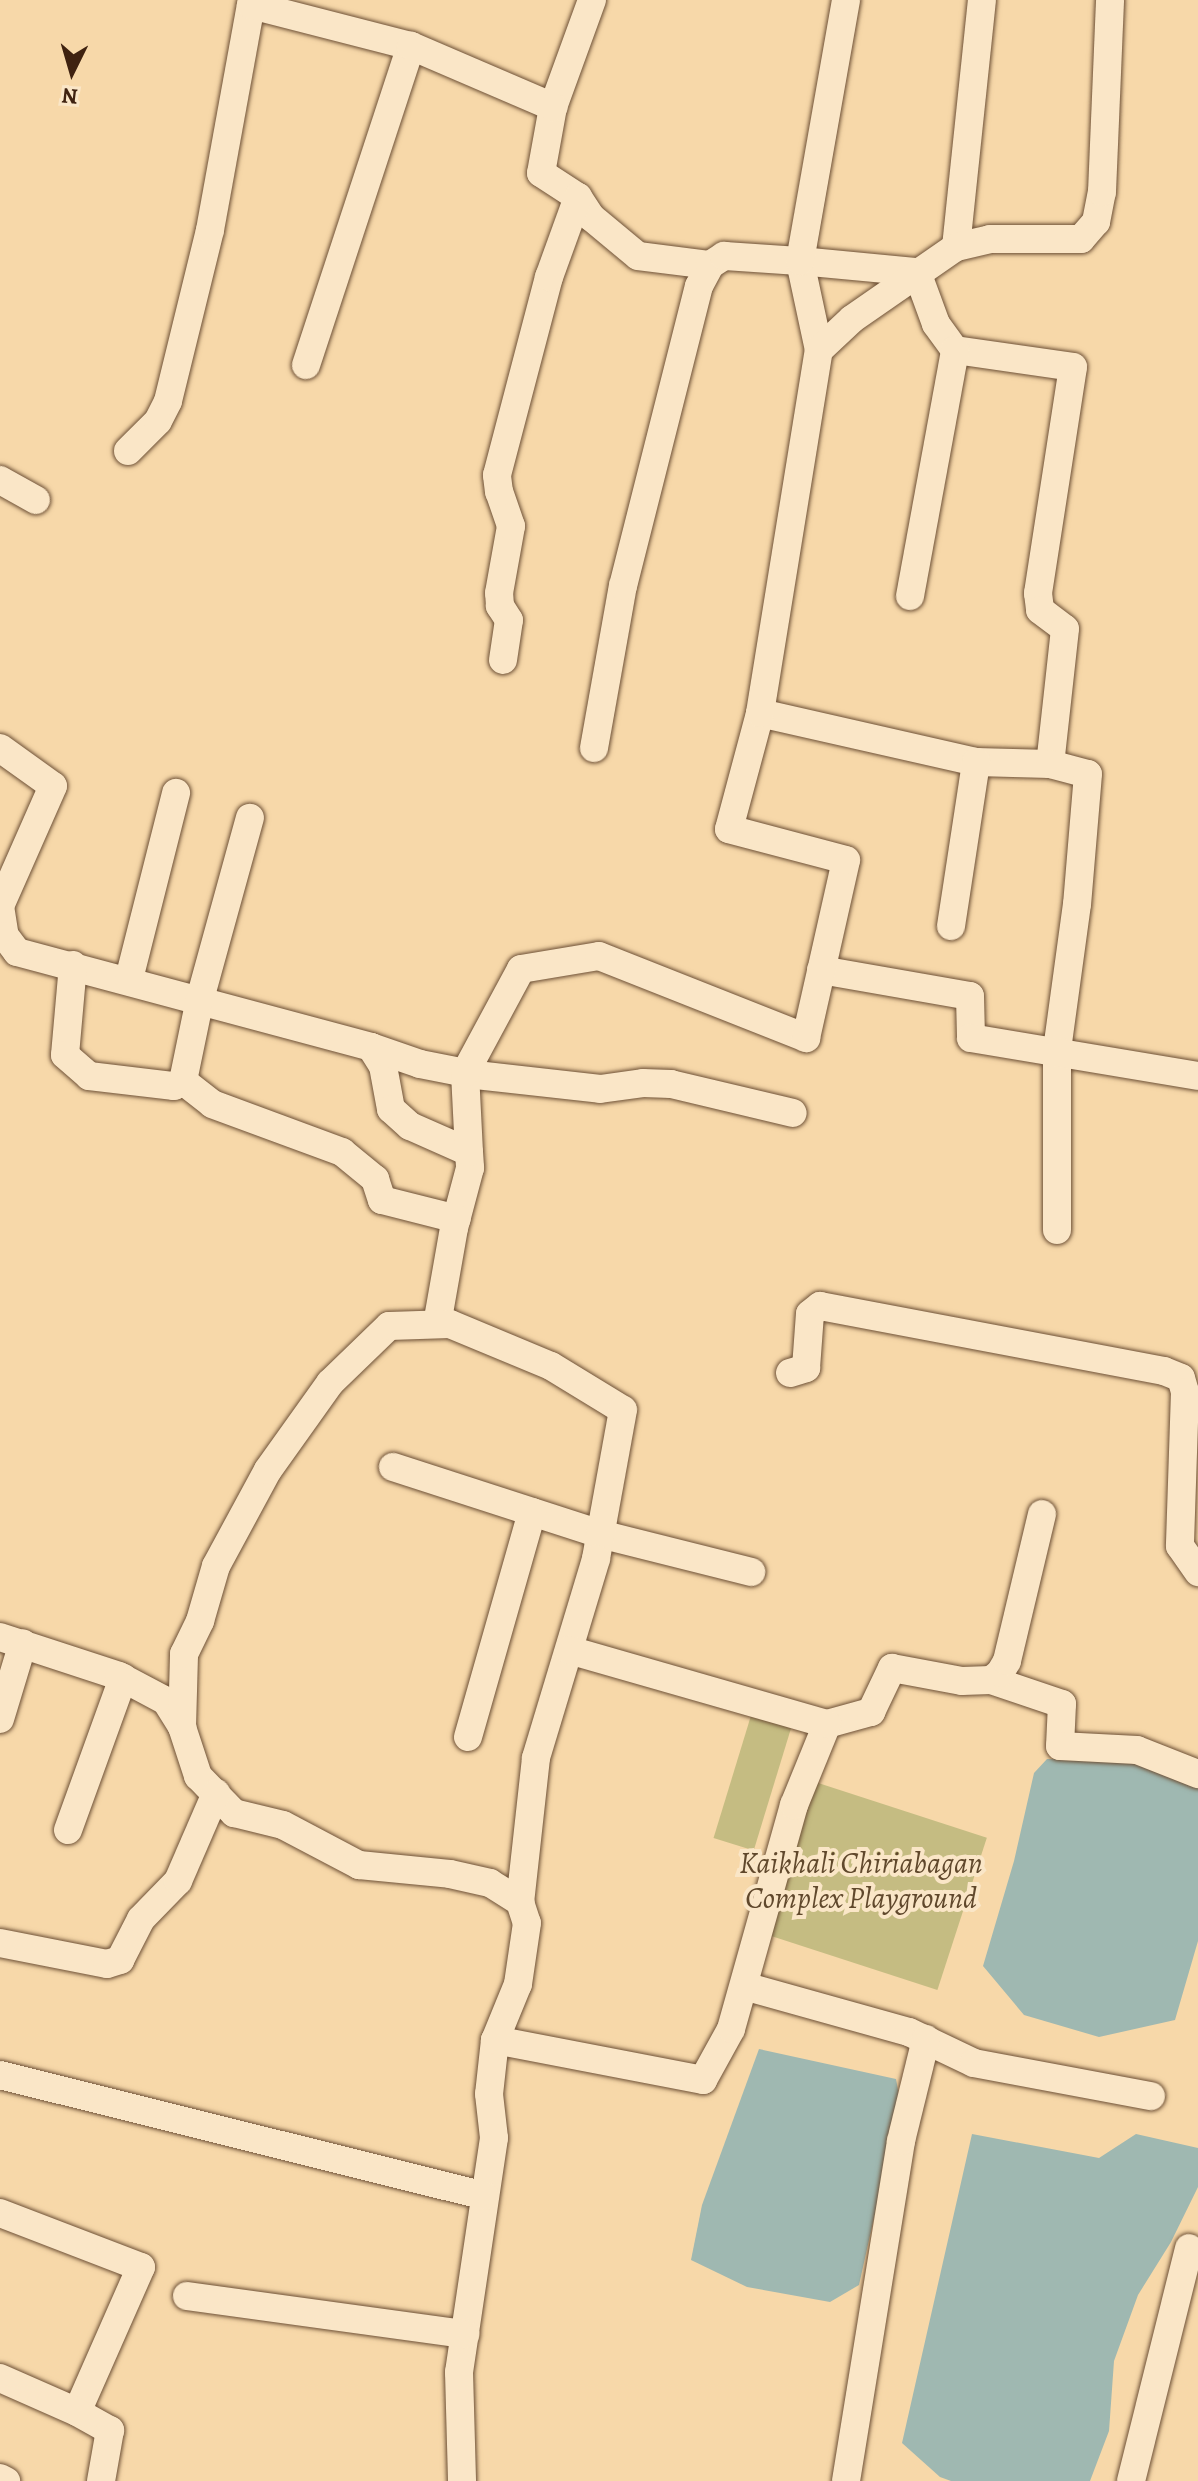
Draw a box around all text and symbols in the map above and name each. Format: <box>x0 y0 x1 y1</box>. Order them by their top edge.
north arrow <box>32 32 112 112</box>
text: N <box>61 80 79 112</box>
park label: Kaikhali Chiriabagan Complex Playground <box>739 1845 983 1916</box>

